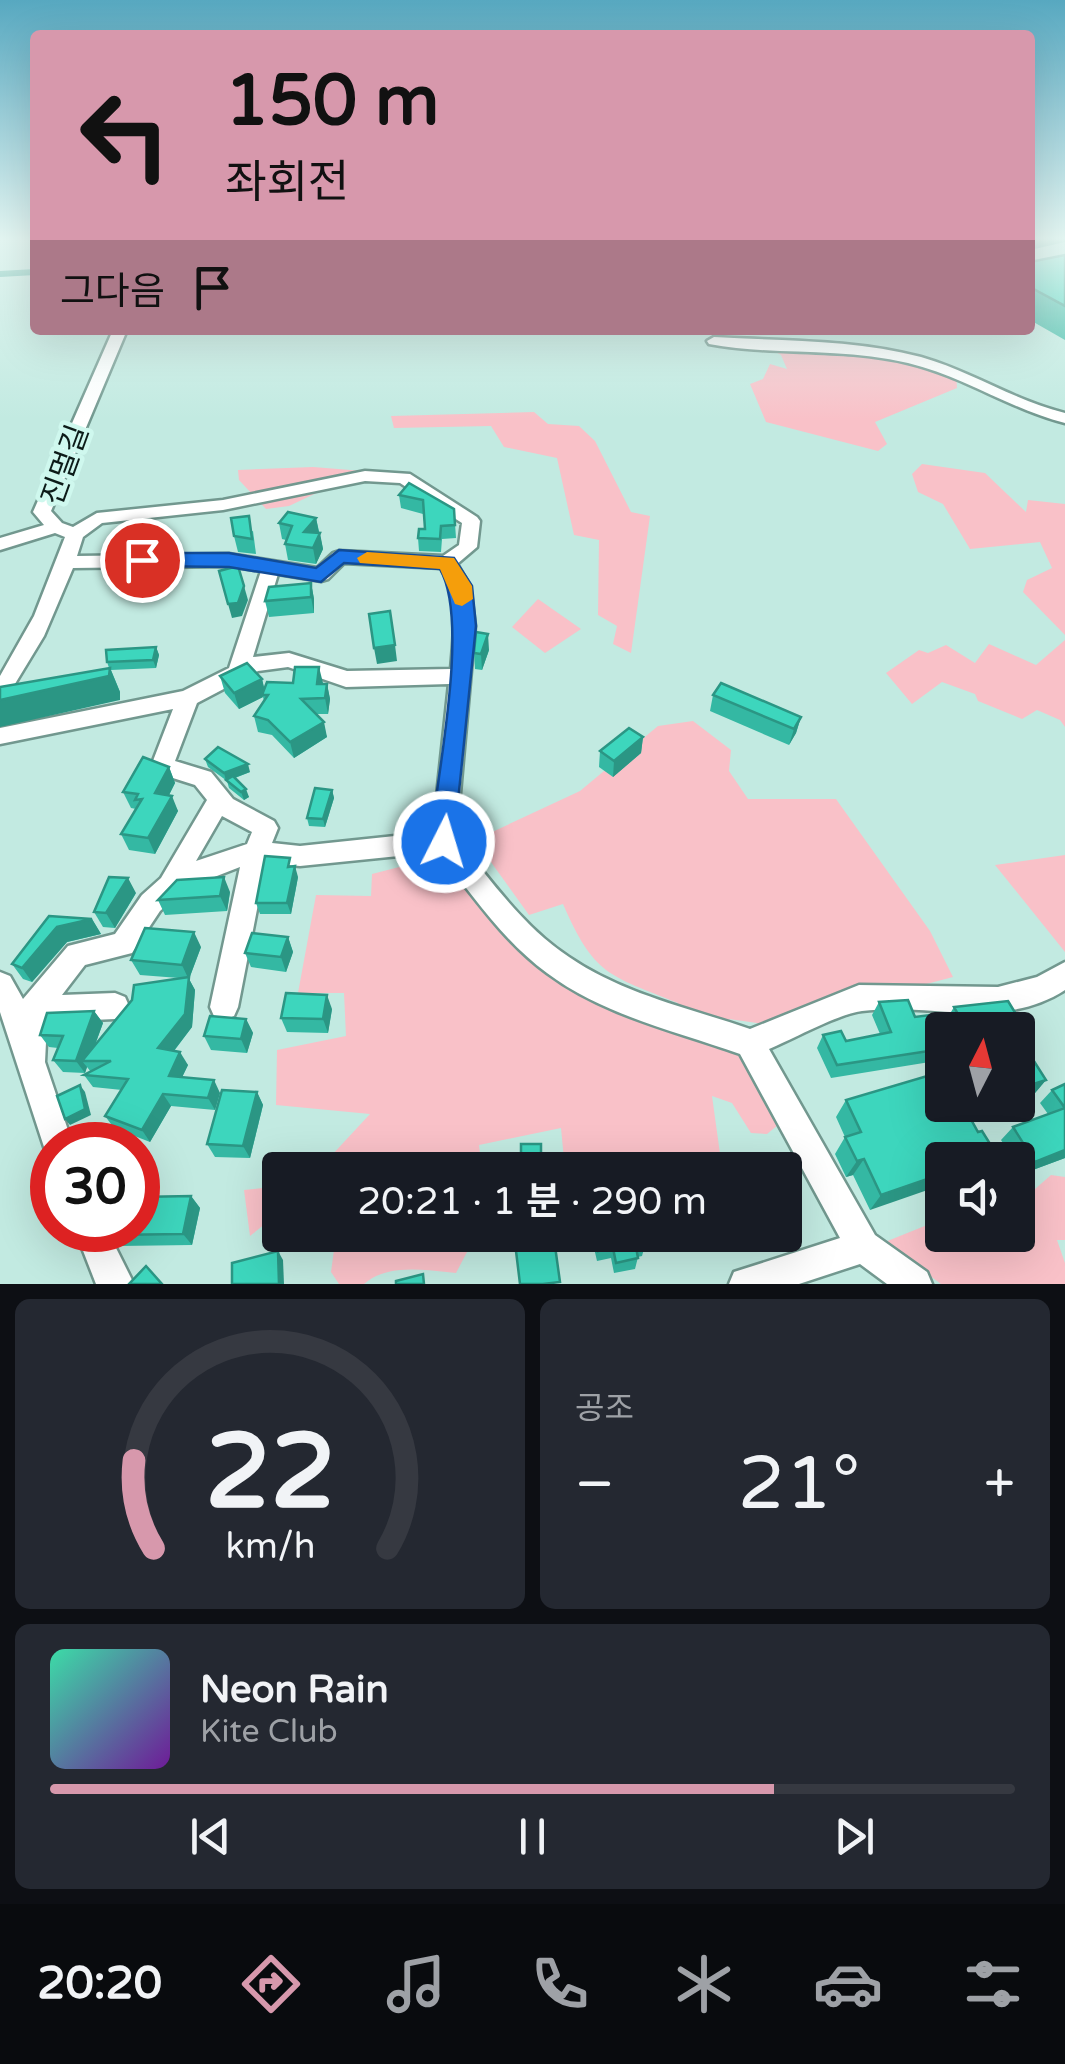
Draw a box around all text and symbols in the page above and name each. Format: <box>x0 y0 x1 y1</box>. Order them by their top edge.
text: 150 m <box>225 60 439 144</box>
icon: left <box>60 70 190 200</box>
text: 좌회전 <box>225 156 349 210</box>
icon: arrive <box>185 260 240 315</box>
text: 그다음 <box>60 269 165 315</box>
street label: 진멀길 <box>34 420 97 510</box>
pin <box>100 518 185 603</box>
icon: arrive <box>115 533 170 588</box>
position arrow <box>392 790 496 894</box>
north arrow <box>925 1012 1035 1122</box>
map controls <box>925 1012 1035 1252</box>
speed limit sign: 30 <box>30 1122 160 1252</box>
button: sound <box>925 1142 1035 1252</box>
text: 20:21 · 1 분 · 290 m <box>357 1179 707 1225</box>
text: 공조 <box>575 1390 634 1428</box>
text: 22 <box>205 1411 335 1536</box>
text: 21° <box>738 1439 860 1529</box>
text: − <box>575 1452 614 1518</box>
text: + <box>984 1452 1015 1518</box>
text: km/h <box>225 1525 315 1568</box>
text: Neon Rain <box>200 1667 389 1713</box>
text: Kite Club <box>200 1713 338 1751</box>
icon: previous <box>183 1809 238 1864</box>
icon: pause <box>505 1809 560 1864</box>
icon: next <box>827 1809 882 1864</box>
icon: directions <box>236 1949 306 2019</box>
icon: music <box>381 1949 451 2019</box>
icon: phone <box>525 1949 595 2019</box>
icon: climate <box>669 1949 739 2019</box>
icon: car <box>813 1949 883 2019</box>
icon: filters <box>958 1949 1028 2019</box>
text: 20:20 <box>37 1957 162 2011</box>

